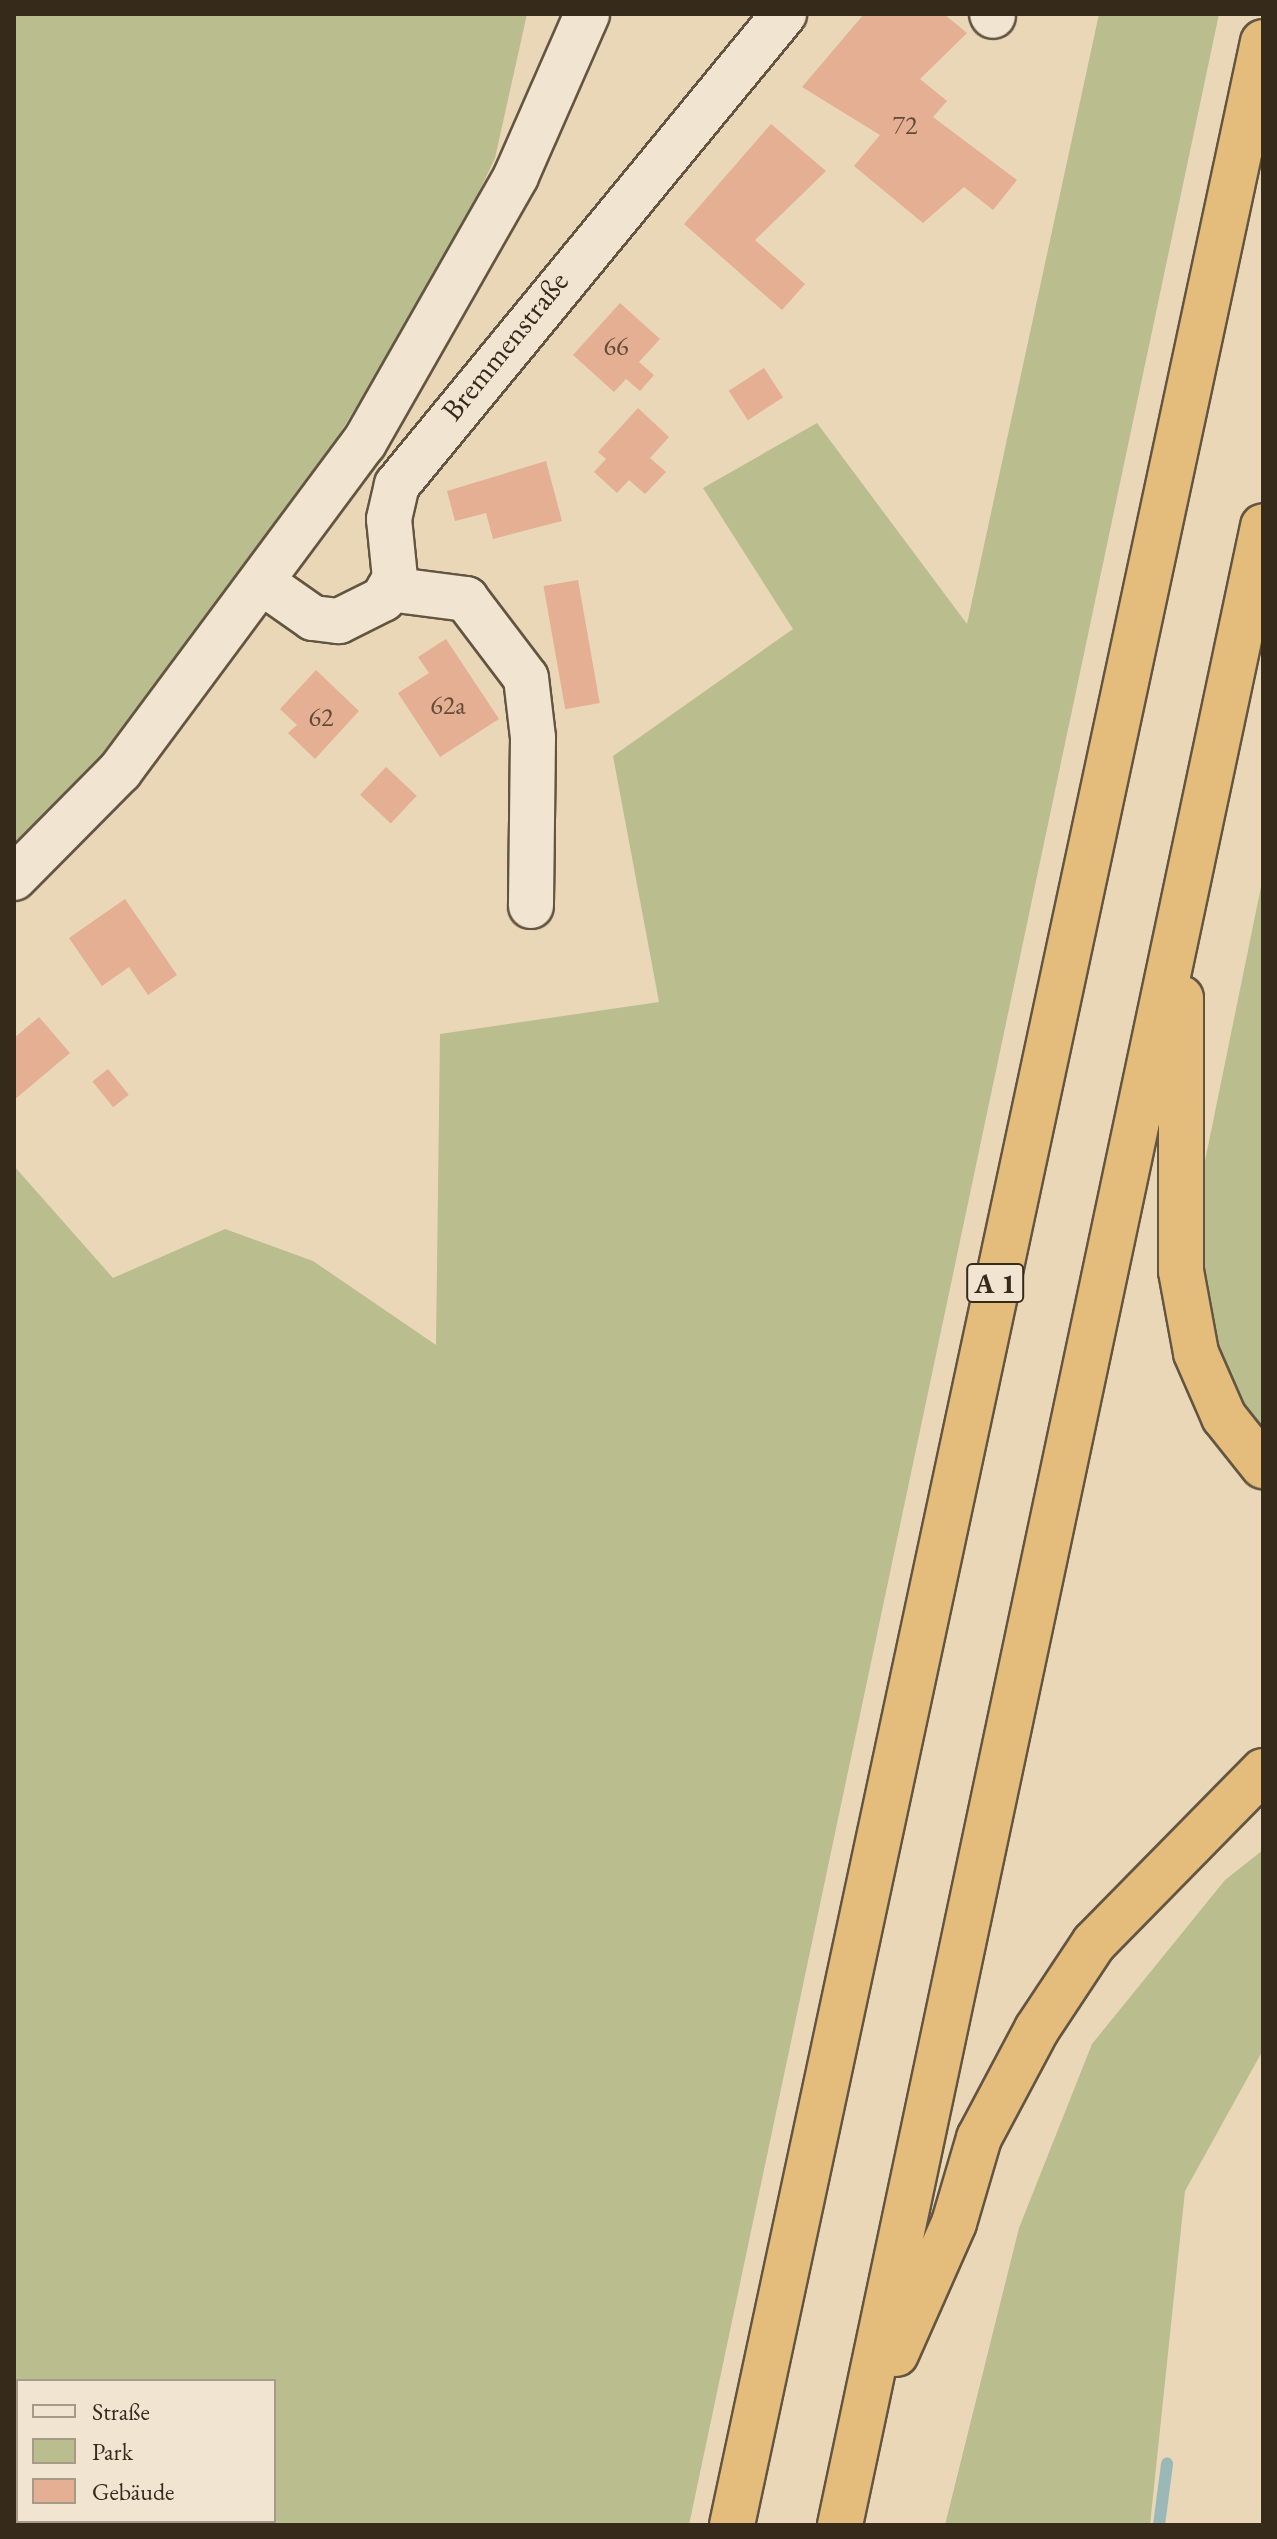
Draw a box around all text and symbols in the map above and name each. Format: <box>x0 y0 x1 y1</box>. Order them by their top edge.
house number: 72 <box>893 110 917 142</box>
street label: Bremmenstraße <box>434 264 576 428</box>
house number: 66 <box>604 331 628 363</box>
house number: 62a <box>430 690 466 722</box>
house number: 62 <box>309 702 333 734</box>
road number: A 1 <box>965 1259 1025 1307</box>
legend <box>16 2379 276 2523</box>
text: Straße <box>92 2396 150 2427</box>
text: Park <box>92 2436 133 2467</box>
text: Gebäude <box>92 2476 174 2507</box>

